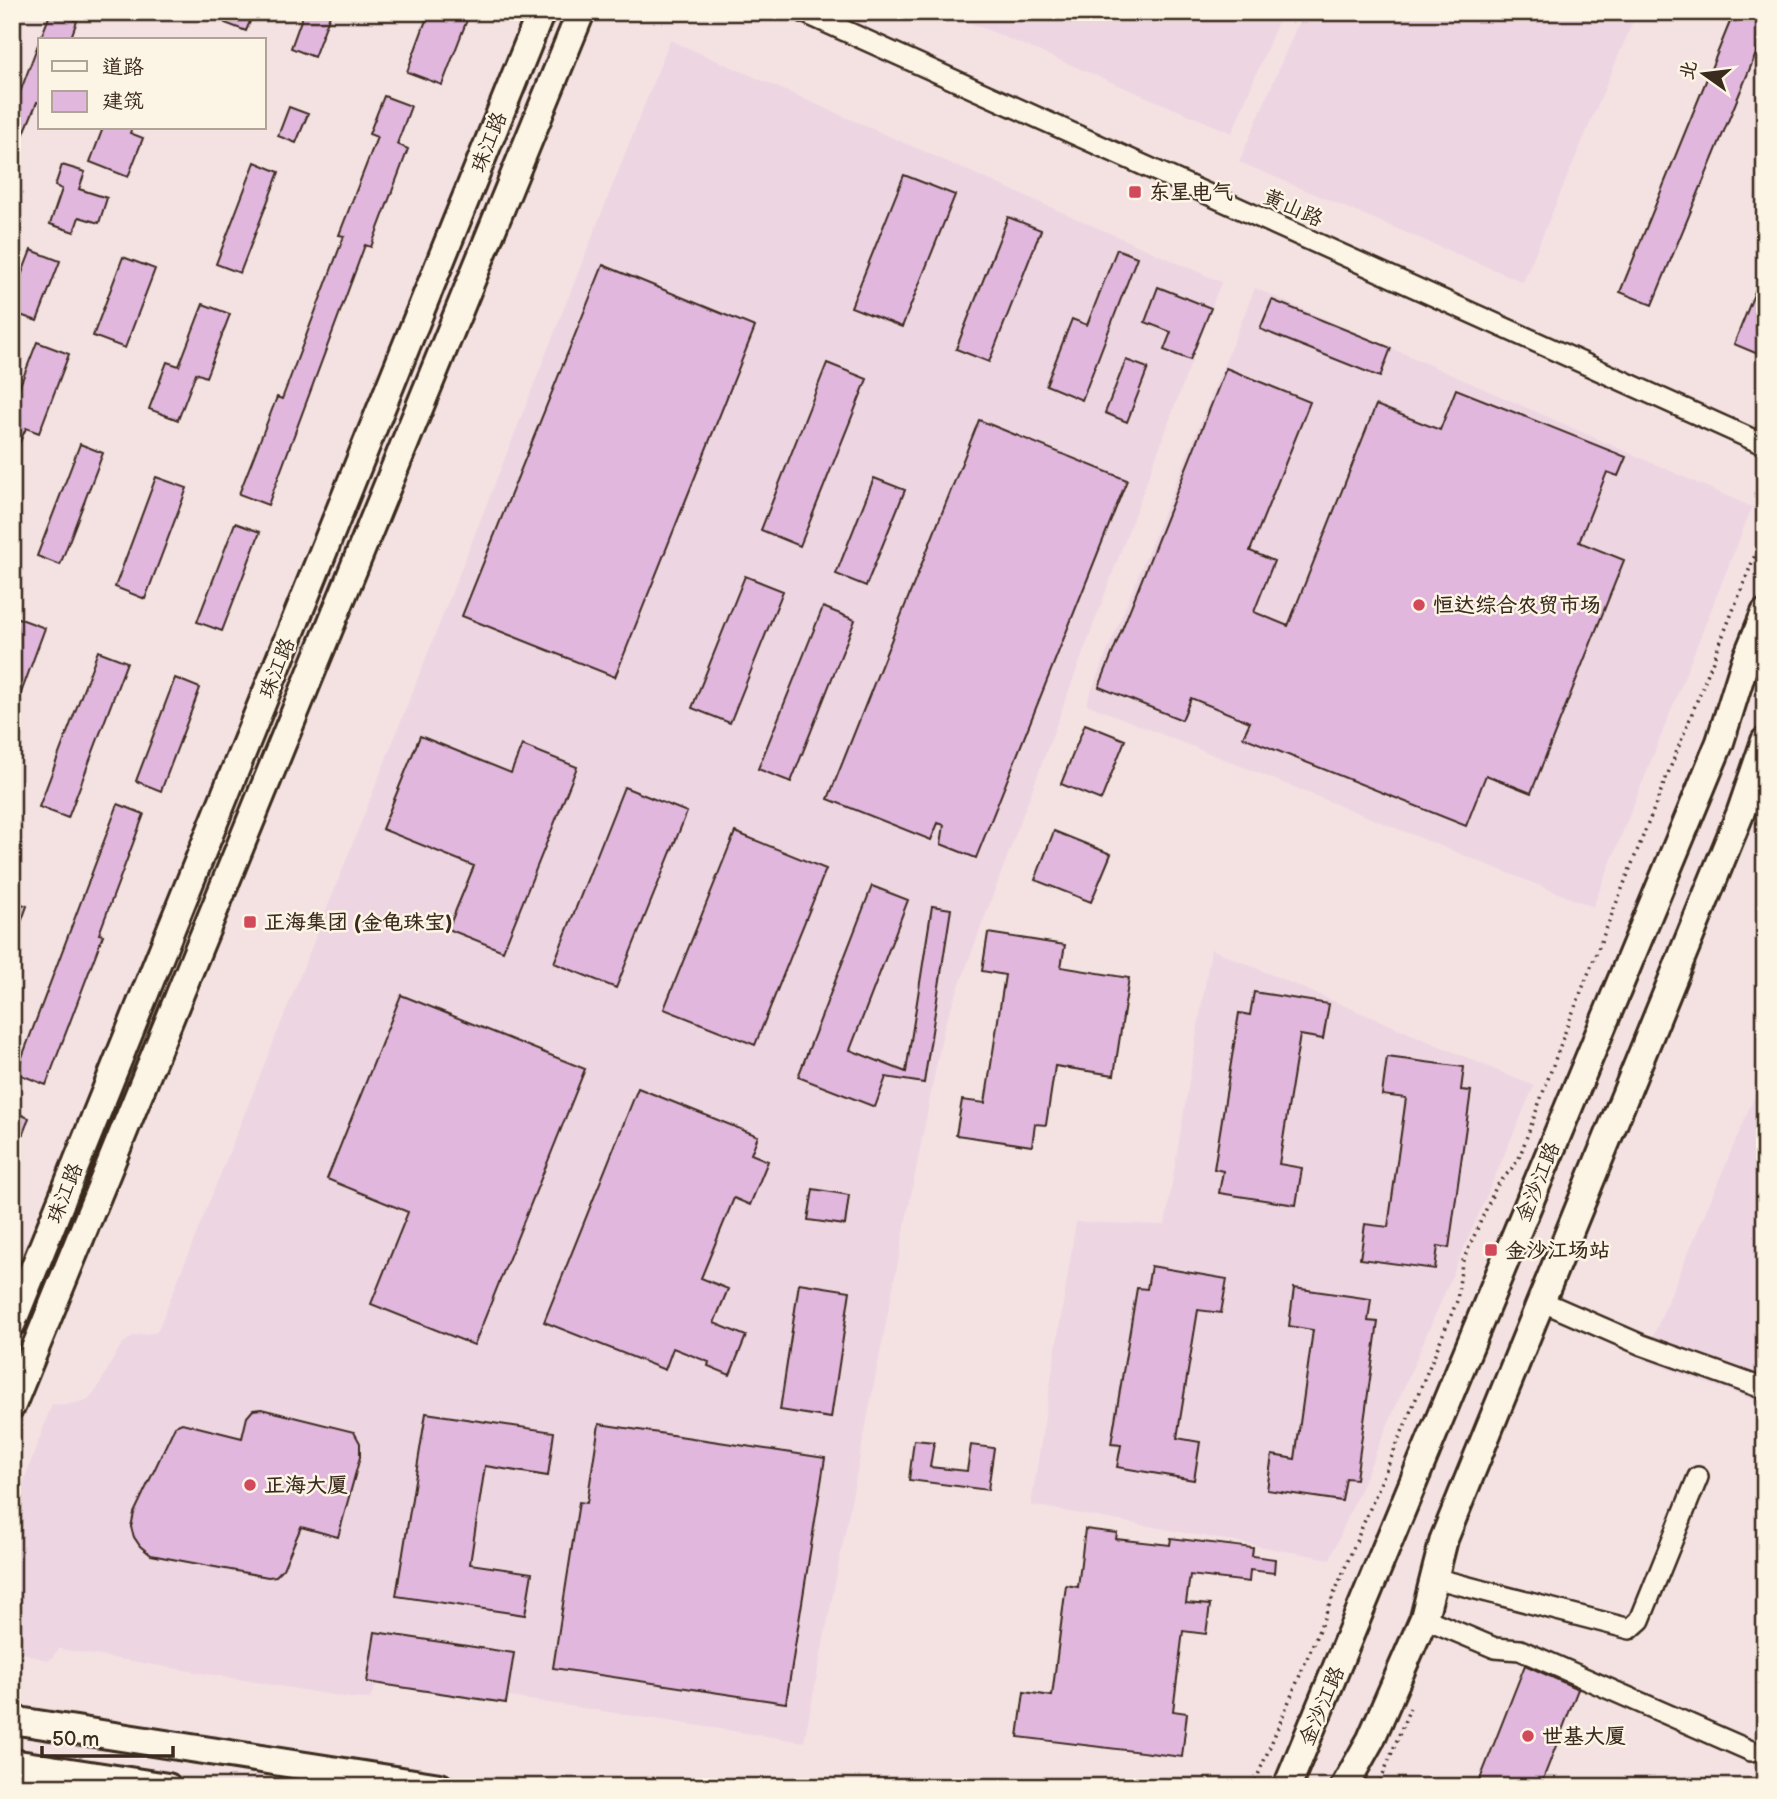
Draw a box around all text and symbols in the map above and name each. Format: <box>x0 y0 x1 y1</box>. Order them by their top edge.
legend <box>38 38 266 130</box>
north arrow <box>1668 38 1738 108</box>
text: 道路 <box>102 55 144 80</box>
text: 北 <box>1676 58 1702 82</box>
text: 建筑 <box>102 89 144 114</box>
street label: 珠江路 <box>466 108 512 176</box>
place label: 东星电气 <box>1149 180 1233 205</box>
marker: 东星电气 <box>1127 184 1143 200</box>
street label: 黄山路 <box>1259 184 1327 232</box>
place label: 恒达综合农贸市场 <box>1433 593 1601 618</box>
marker: 恒达综合农贸市场 <box>1411 597 1427 613</box>
street label: 珠江路 <box>254 634 300 702</box>
place label: 正海集团 (金龟珠宝) <box>264 910 452 935</box>
marker: 正海集团 (金龟珠宝) <box>242 914 258 930</box>
street label: 金沙江路 <box>1511 1138 1565 1226</box>
street label: 珠江路 <box>42 1159 88 1227</box>
place label: 金沙江场站 <box>1505 1238 1610 1263</box>
marker: 金沙江场站 <box>1483 1242 1499 1258</box>
place label: 正海大厦 <box>264 1473 348 1498</box>
marker: 正海大厦 <box>242 1477 258 1493</box>
street label: 金沙江路 <box>1294 1662 1350 1750</box>
scale bar <box>42 1715 173 1759</box>
place label: 世基大厦 <box>1542 1724 1626 1749</box>
text: 50 m <box>52 1727 99 1752</box>
marker: 世基大厦 <box>1520 1728 1536 1744</box>

